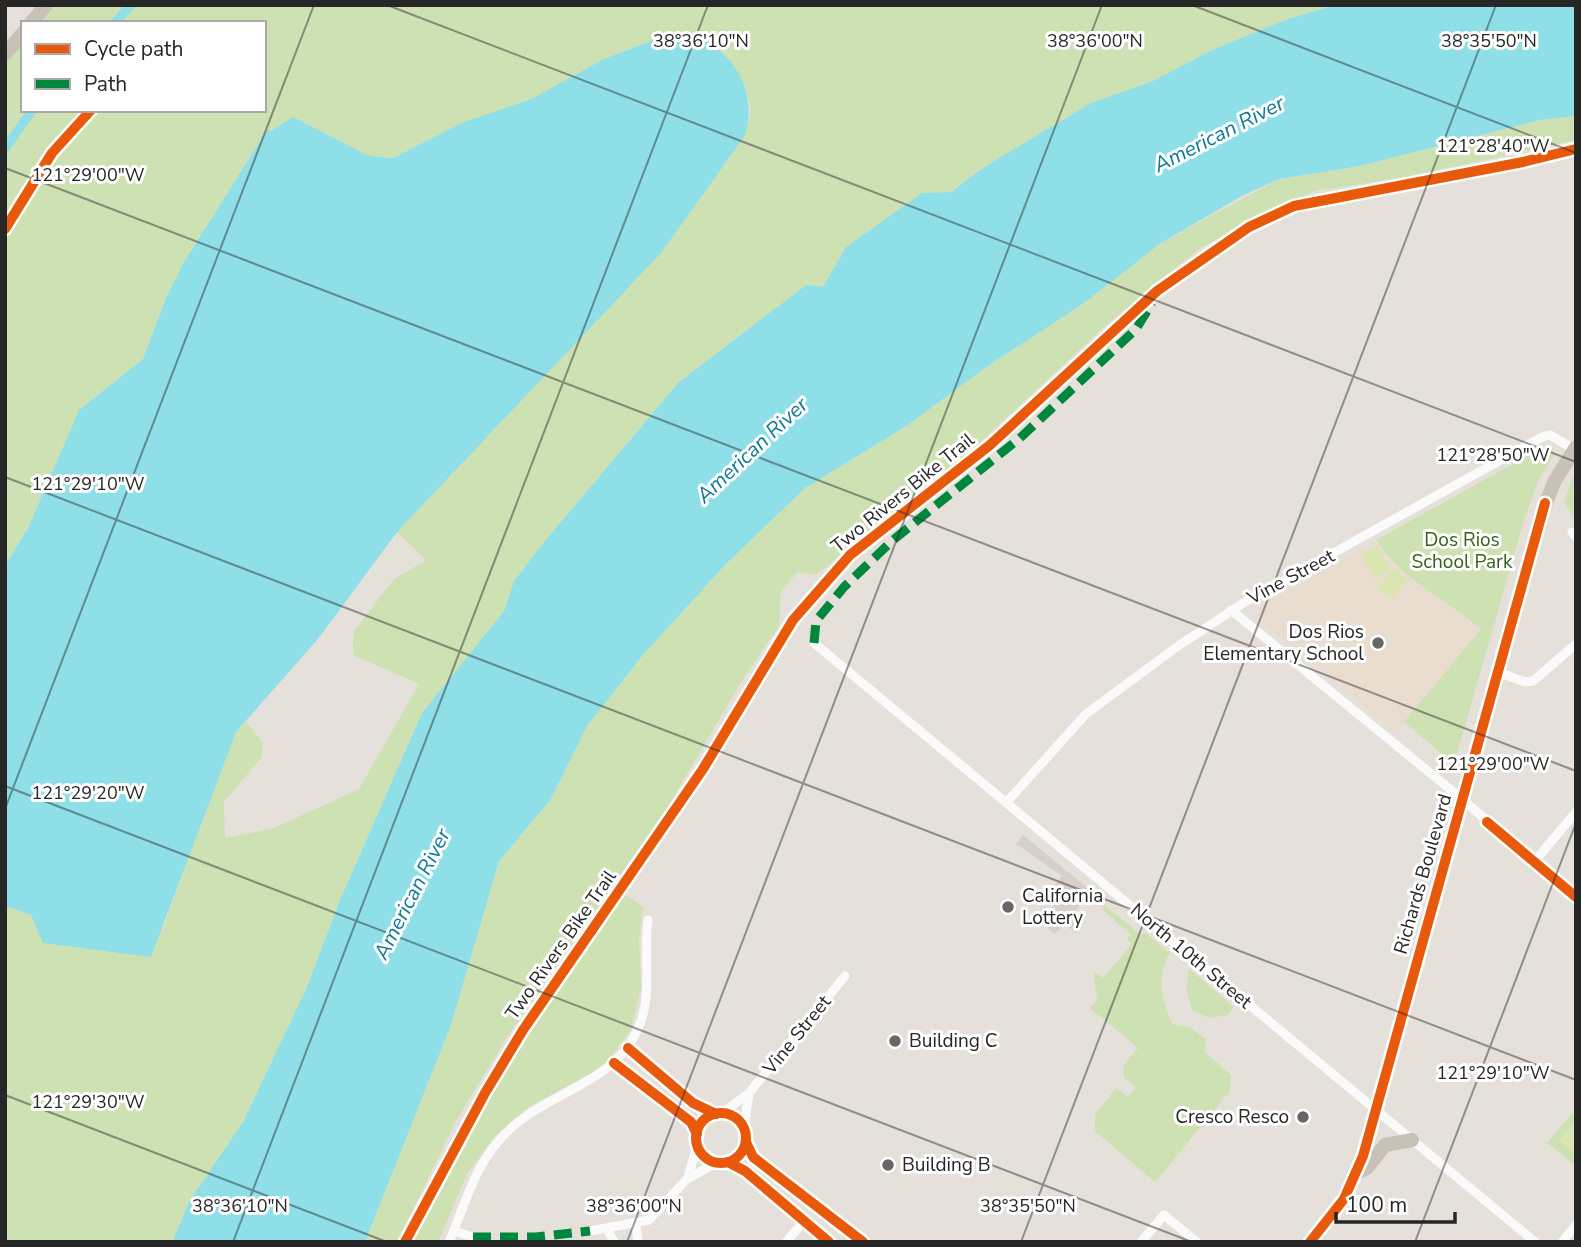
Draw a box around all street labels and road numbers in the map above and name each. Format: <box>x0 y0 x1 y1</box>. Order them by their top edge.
street label: Two Rivers Bike Trail <box>826 427 980 559</box>
street label: Vine Street <box>1242 543 1339 611</box>
street label: Richards Boulevard <box>1388 791 1458 957</box>
street label: Two Rivers Bike Trail <box>499 865 623 1025</box>
street label: North 10th Street <box>1125 897 1258 1015</box>
street label: Vine Street <box>756 990 837 1081</box>

